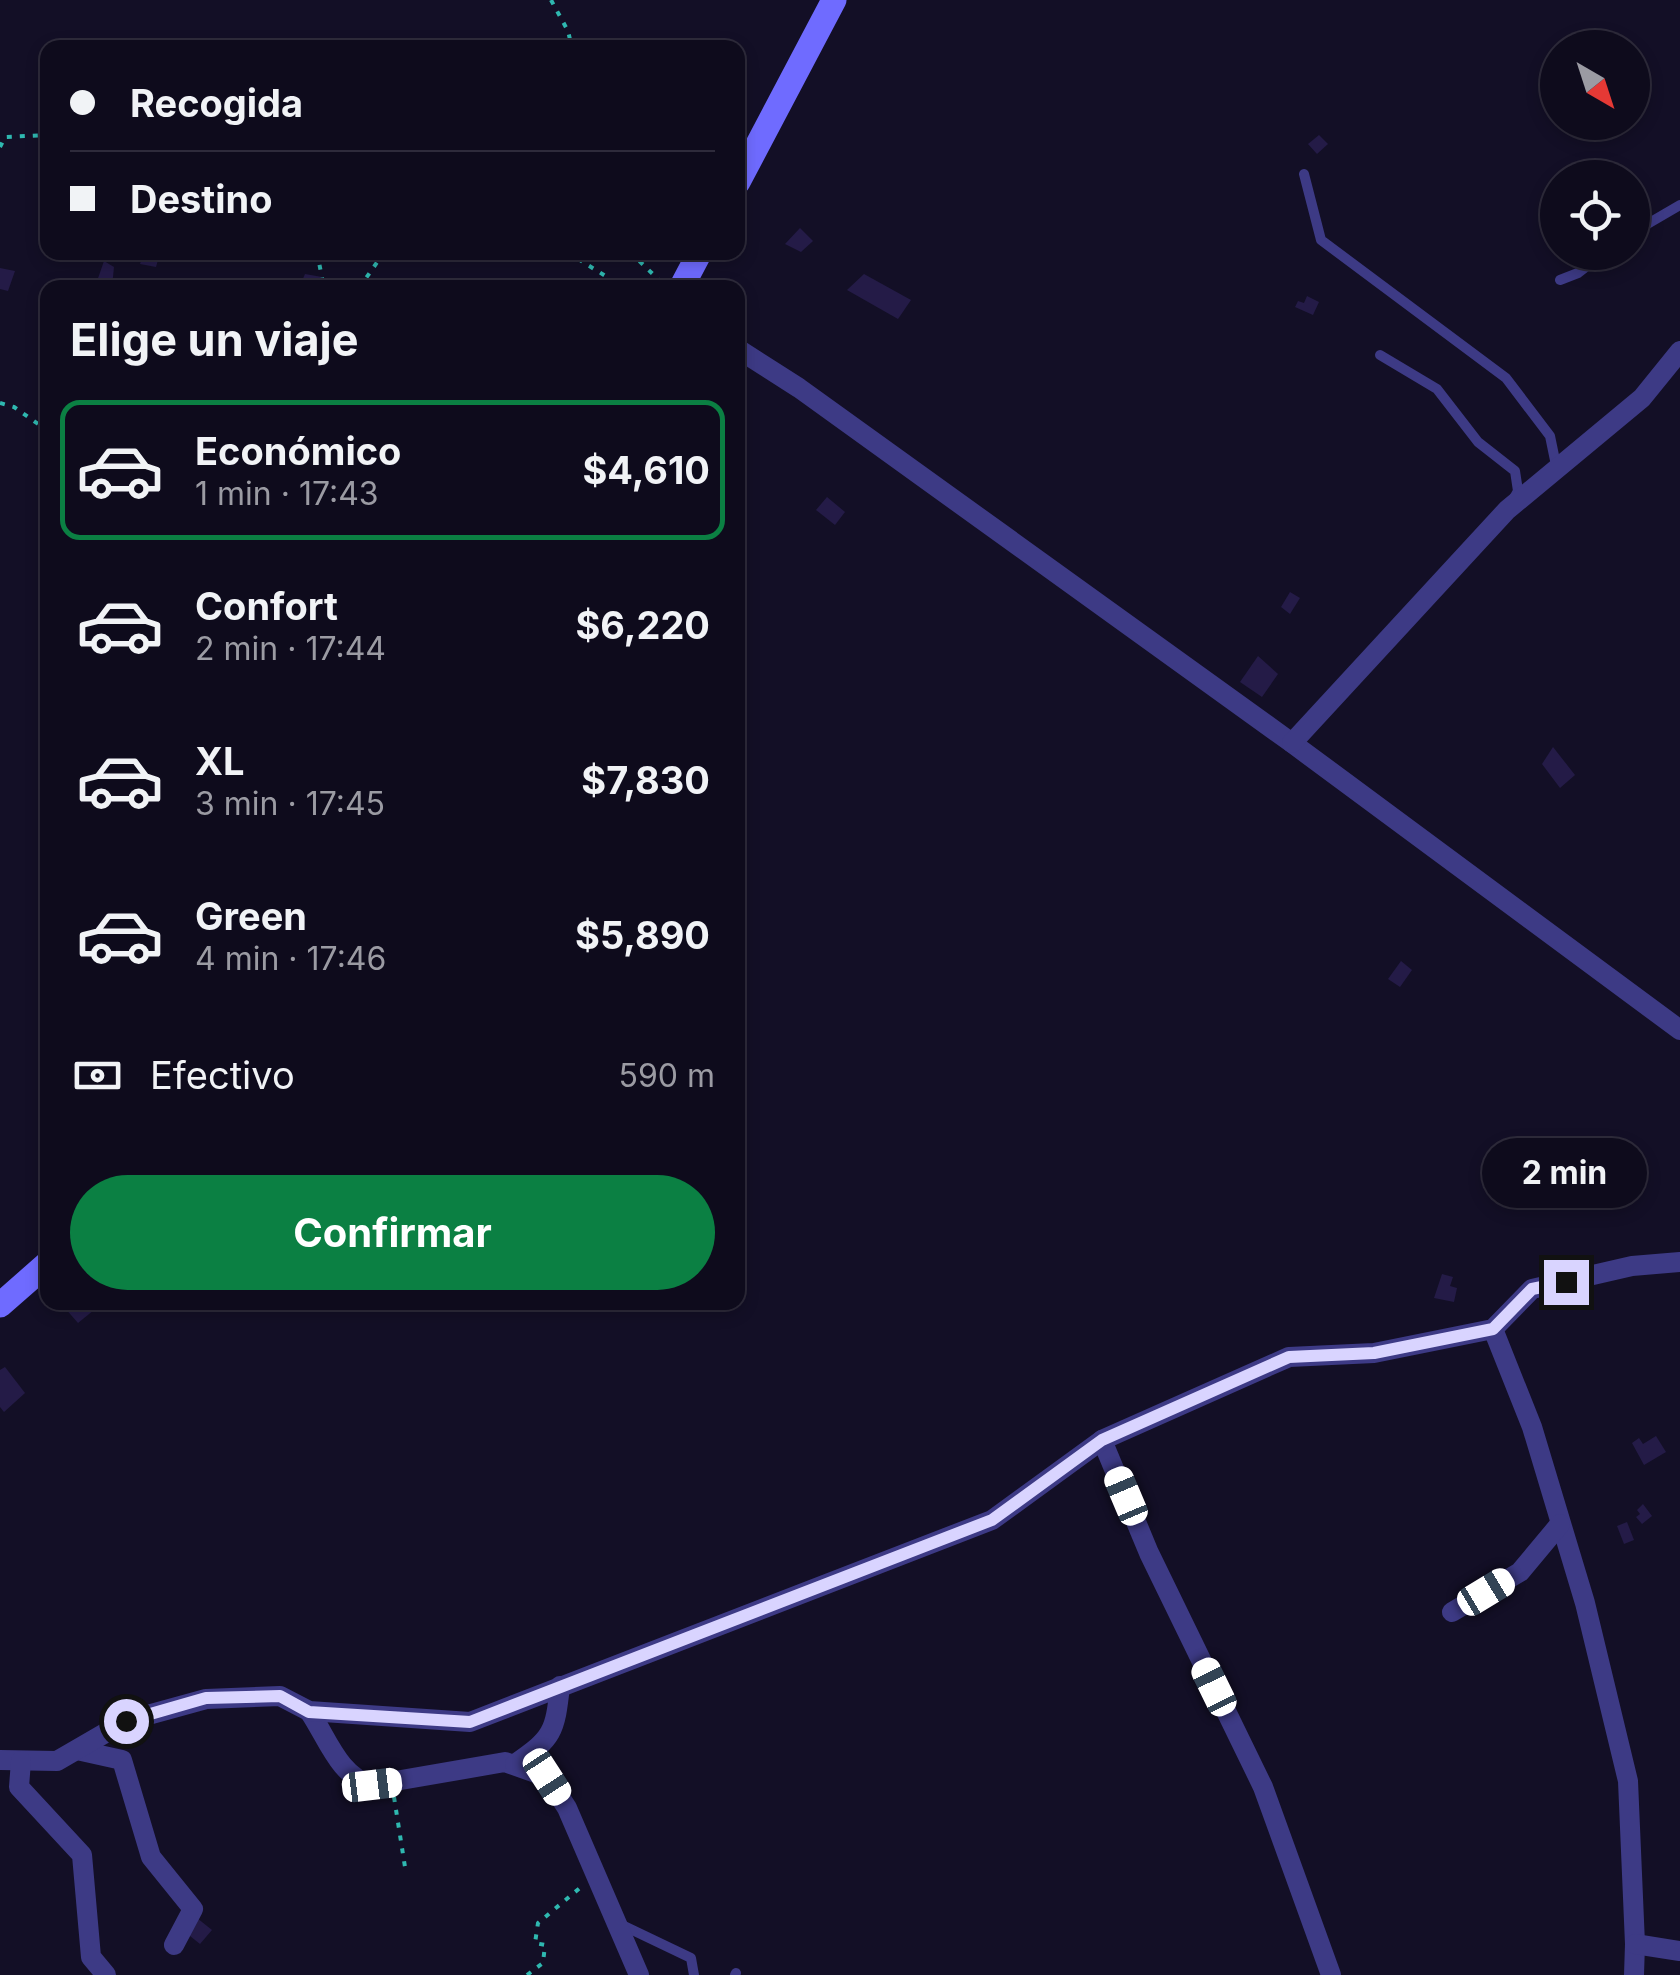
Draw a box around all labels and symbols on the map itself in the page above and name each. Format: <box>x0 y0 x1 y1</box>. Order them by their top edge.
north arrow <box>1540 30 1650 140</box>
callout: 2 min <box>1484 1137 1648 1207</box>
route end <box>1544 1260 1589 1305</box>
car <box>1100 1463 1152 1529</box>
car <box>1453 1564 1519 1620</box>
car <box>1187 1653 1241 1721</box>
route start <box>104 1699 149 1744</box>
car <box>518 1744 576 1810</box>
car <box>340 1766 404 1804</box>

